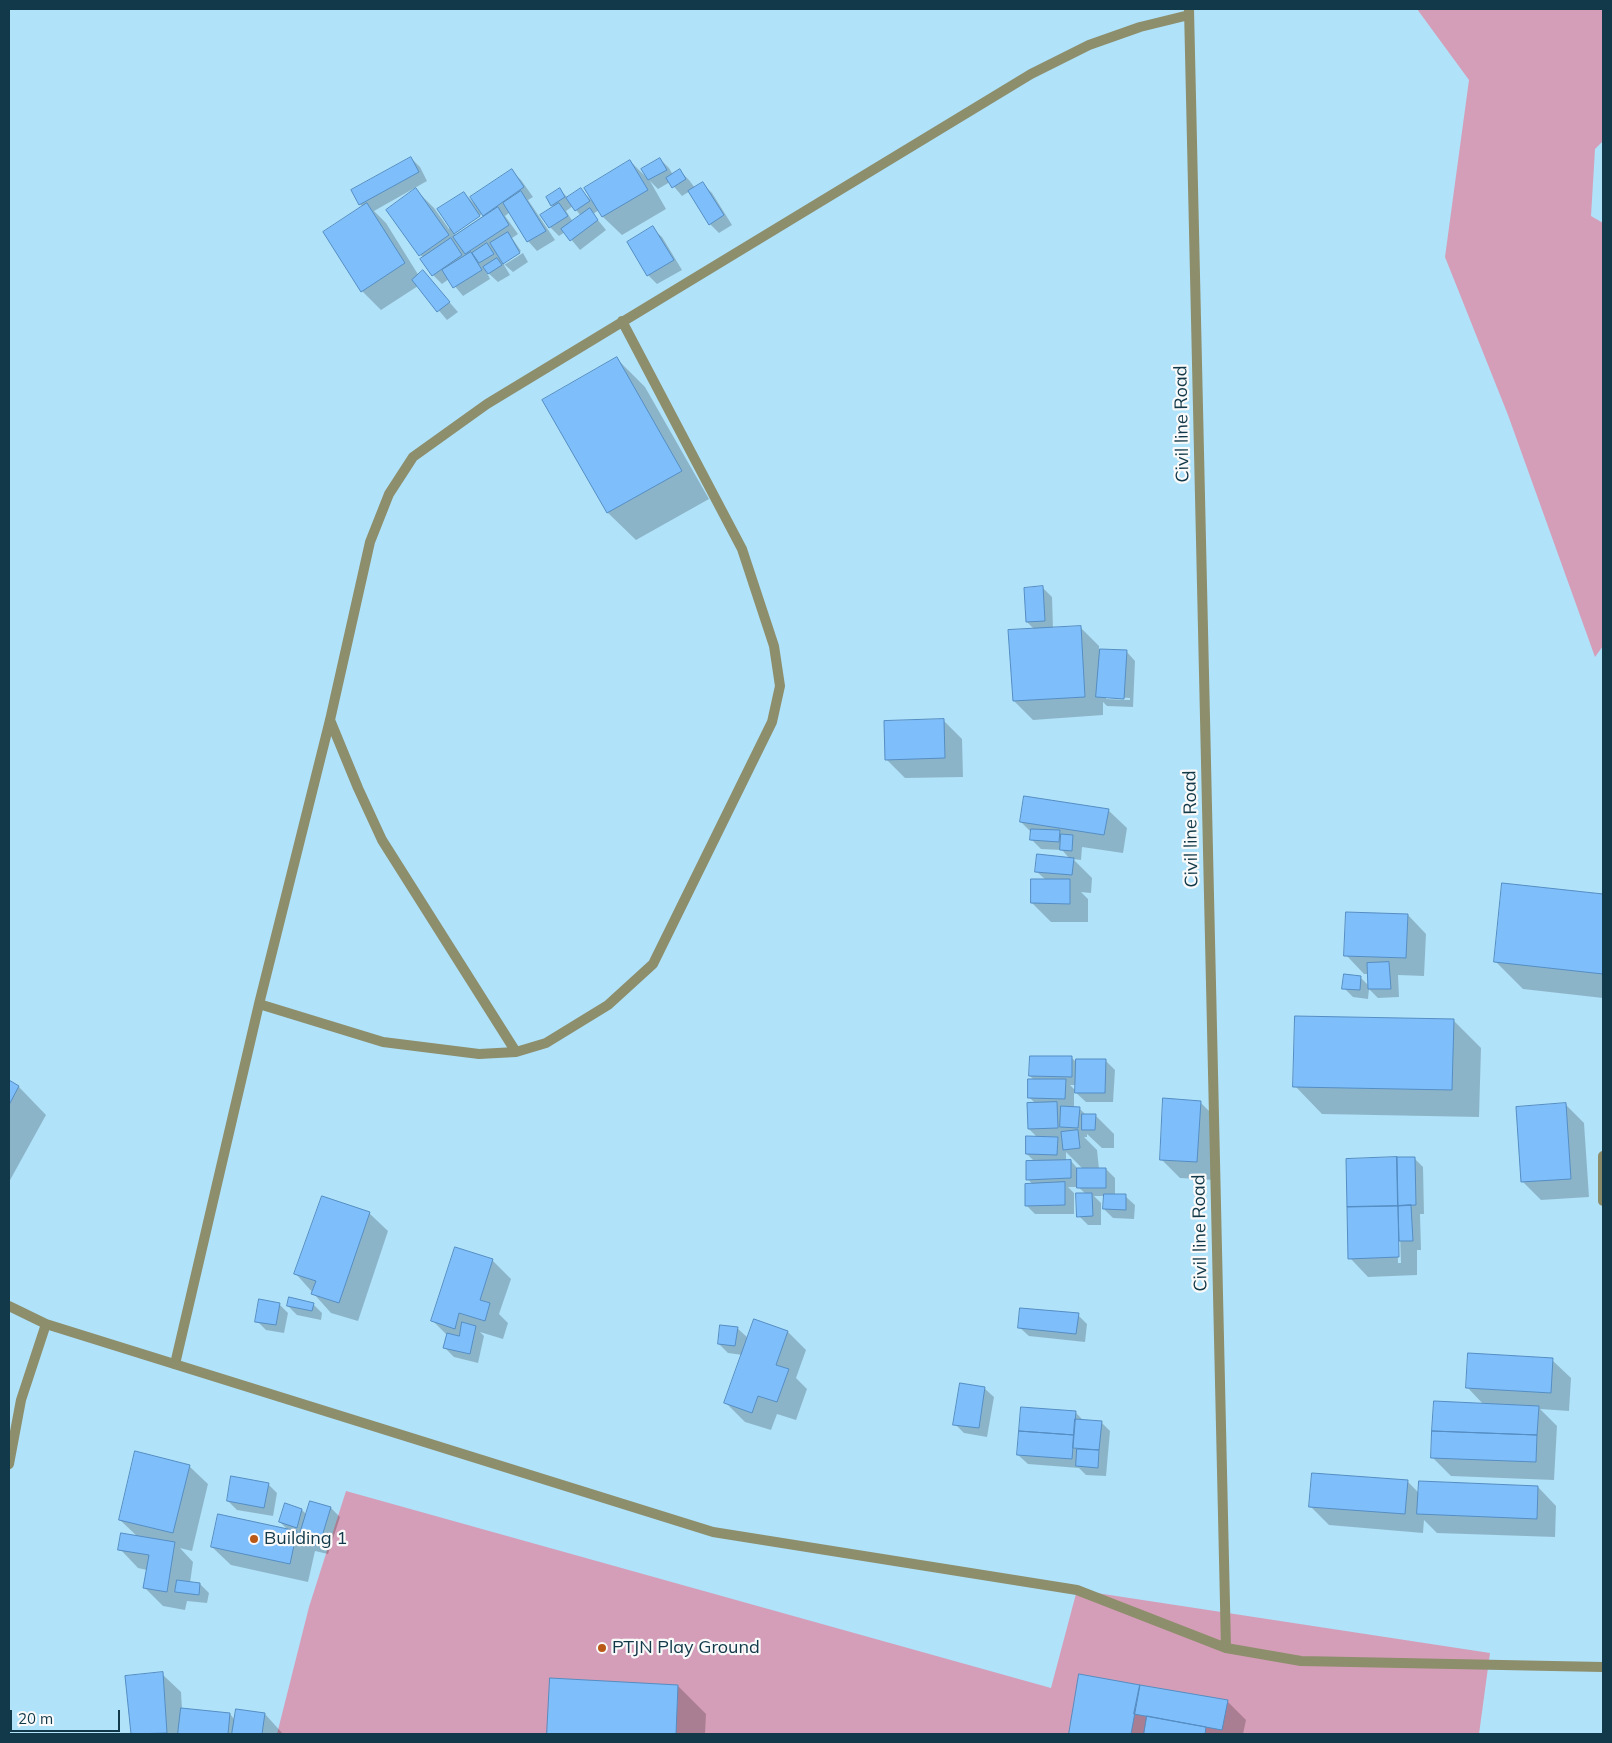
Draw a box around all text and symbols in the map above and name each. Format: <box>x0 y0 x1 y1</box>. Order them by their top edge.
street label: Civil line Road <box>1170 365 1194 483</box>
street label: Civil line Road <box>1179 770 1203 888</box>
street label: Civil line Road <box>1188 1174 1212 1292</box>
place label: Building 1 <box>264 1528 347 1550</box>
marker: Building 1 <box>248 1533 260 1545</box>
place label: PTJN Play Ground <box>612 1637 760 1659</box>
marker: PTJN Play Ground <box>596 1642 608 1654</box>
scale bar <box>12 1700 122 1732</box>
text: 20 m <box>18 1709 53 1728</box>

